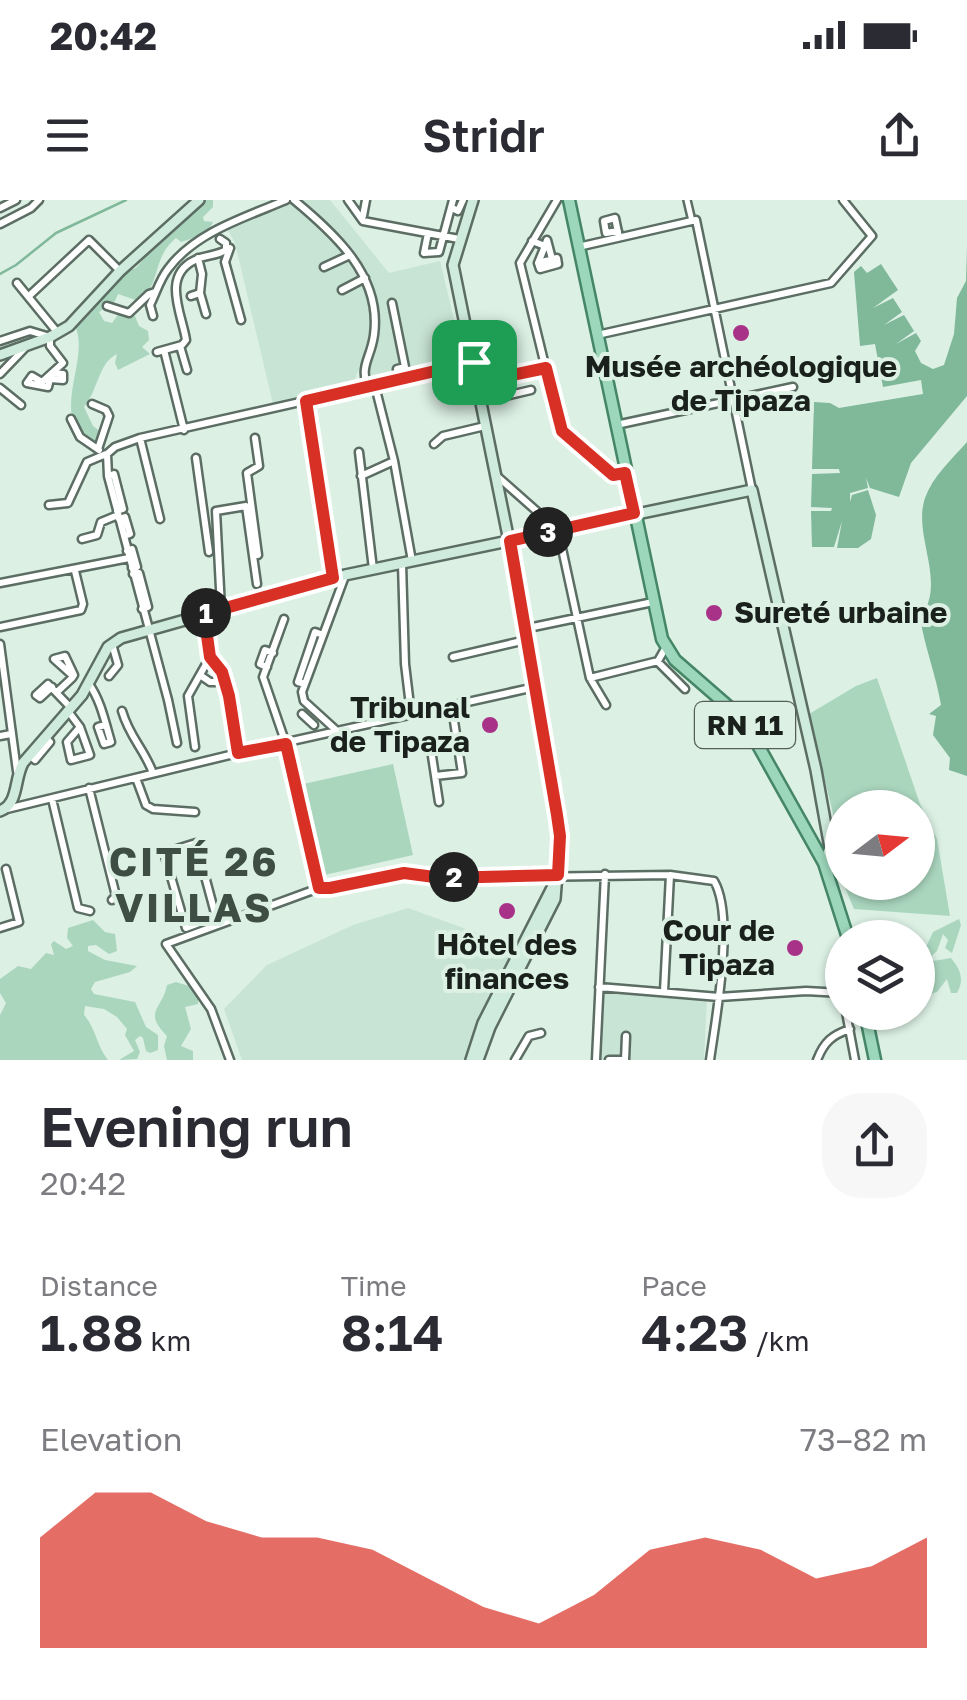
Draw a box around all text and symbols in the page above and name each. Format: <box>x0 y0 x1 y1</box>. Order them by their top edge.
text: 20:42 <box>50 13 157 58</box>
icon: menu <box>40 108 95 163</box>
text: Stridr <box>422 108 545 162</box>
icon: share <box>872 108 927 163</box>
pin <box>432 320 517 405</box>
marker: Musée archéologique de Tipaza <box>730 322 752 344</box>
icon: arrive <box>447 335 502 390</box>
place label: Musée archéologique de Tipaza <box>585 348 897 418</box>
pin: 3 <box>523 507 573 557</box>
text: 3 <box>539 515 557 548</box>
pin: 1 <box>181 588 231 638</box>
place label: Sureté urbaine <box>734 594 947 630</box>
text: 1 <box>199 596 213 629</box>
marker: Sureté urbaine <box>703 602 725 624</box>
place label: Tribunal de Tipaza <box>330 689 470 759</box>
road number: RN 11 <box>695 702 795 748</box>
marker: Tribunal de Tipaza <box>479 714 501 736</box>
north arrow <box>825 790 935 900</box>
map controls <box>825 790 935 1030</box>
district label: CITÉ 26 VILLAS <box>109 837 279 931</box>
pin: 2 <box>429 852 479 902</box>
text: 2 <box>445 860 463 893</box>
marker: Hôtel des finances <box>496 900 518 922</box>
place label: Cour de Tipaza <box>663 912 775 982</box>
button: layers <box>825 920 935 1030</box>
place label: Hôtel des finances <box>437 926 577 996</box>
marker: Cour de Tipaza <box>784 937 806 959</box>
text: Evening run <box>40 1093 353 1159</box>
button: share <box>822 1093 927 1198</box>
text: 20:42 <box>40 1164 126 1202</box>
text: Distance <box>40 1269 158 1302</box>
text: Time <box>341 1269 407 1302</box>
text: Pace <box>641 1269 707 1302</box>
text: 1.88 <box>40 1302 144 1362</box>
text: 8:14 <box>341 1302 444 1362</box>
text: 4:23 <box>641 1302 748 1362</box>
text: km <box>144 1324 191 1357</box>
text: /km <box>748 1324 809 1357</box>
text: Elevation <box>40 1420 182 1458</box>
text: 73–82 m <box>800 1420 927 1458</box>

